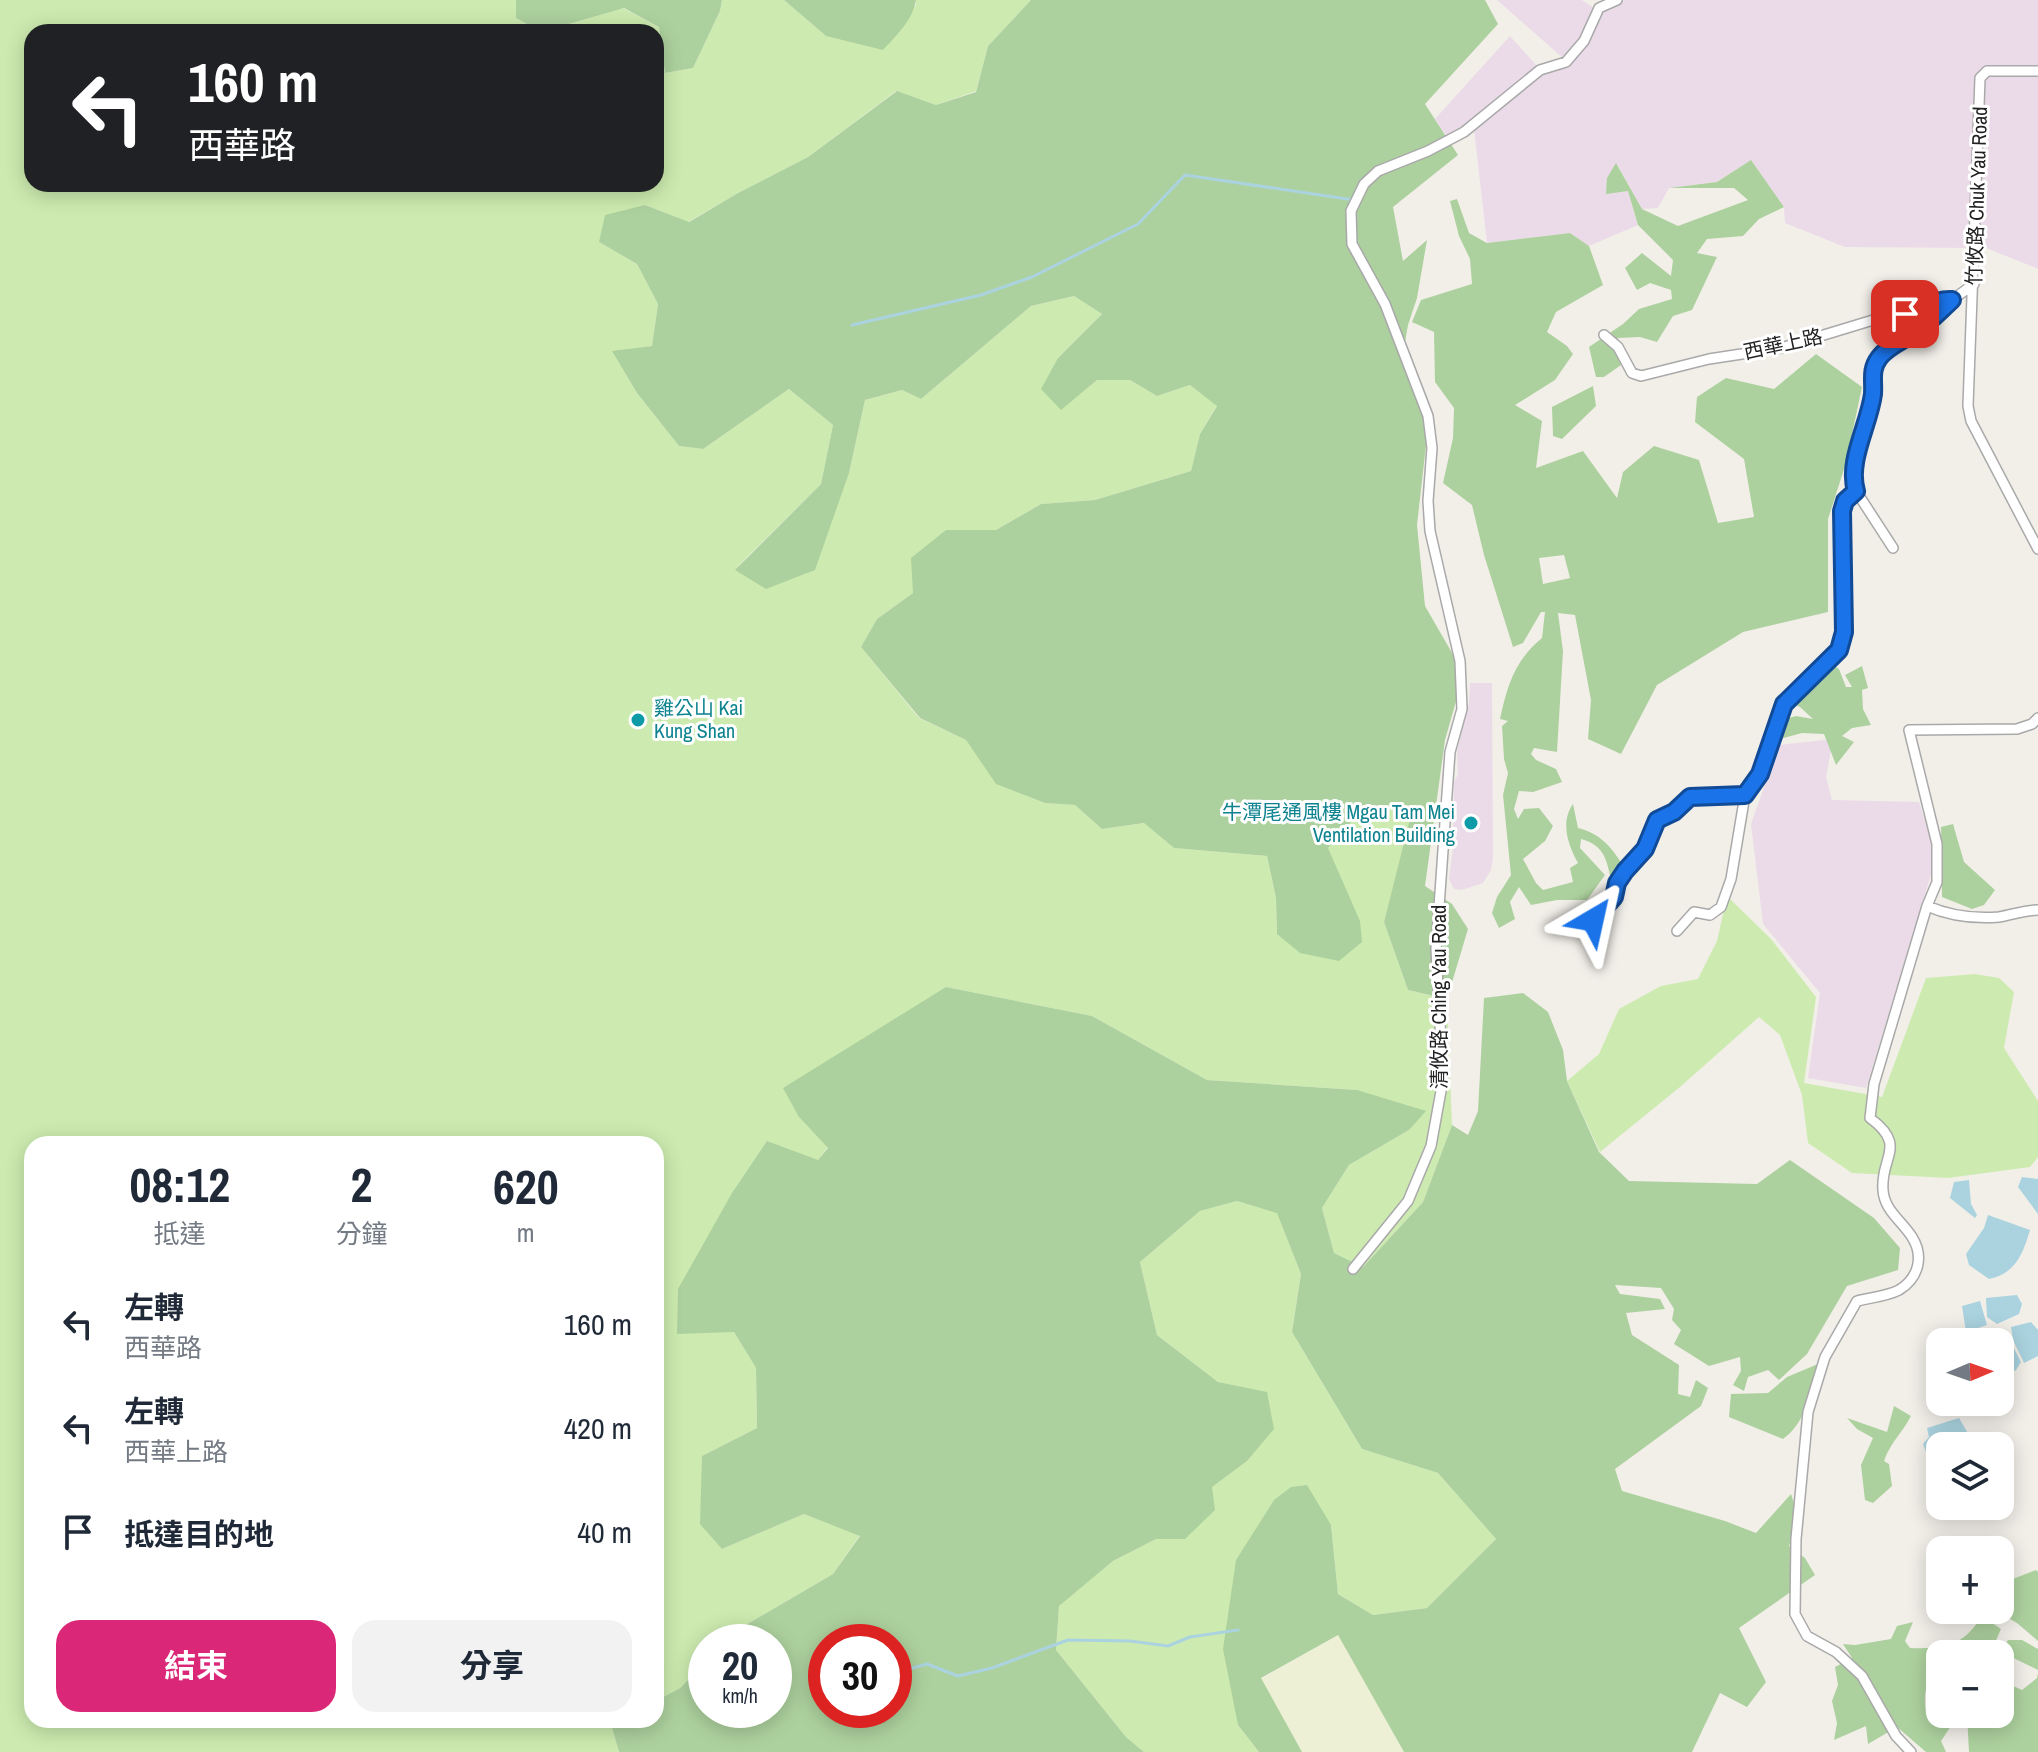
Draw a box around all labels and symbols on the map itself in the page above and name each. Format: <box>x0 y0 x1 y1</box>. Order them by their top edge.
street label: 竹攸路 Chuk Yau Road <box>1960 106 1993 286</box>
pin <box>1871 280 1939 348</box>
street label: 西華上路 <box>1741 322 1825 365</box>
place label: 雞公山 Kai Kung Shan <box>654 694 743 744</box>
marker: 雞公山 Kai Kung Shan <box>629 711 647 729</box>
place label: 牛潭尾通風樓 Mgau Tam Mei Ventilation Building <box>1222 798 1455 848</box>
marker: 牛潭尾通風樓 Mgau Tam Mei Ventilation Building <box>1462 814 1480 832</box>
position arrow <box>1551 878 1635 962</box>
street label: 清攸路 Ching Yau Road <box>1425 905 1452 1089</box>
north arrow <box>1926 1328 2014 1416</box>
speed limit sign: 30 <box>808 1624 912 1728</box>

